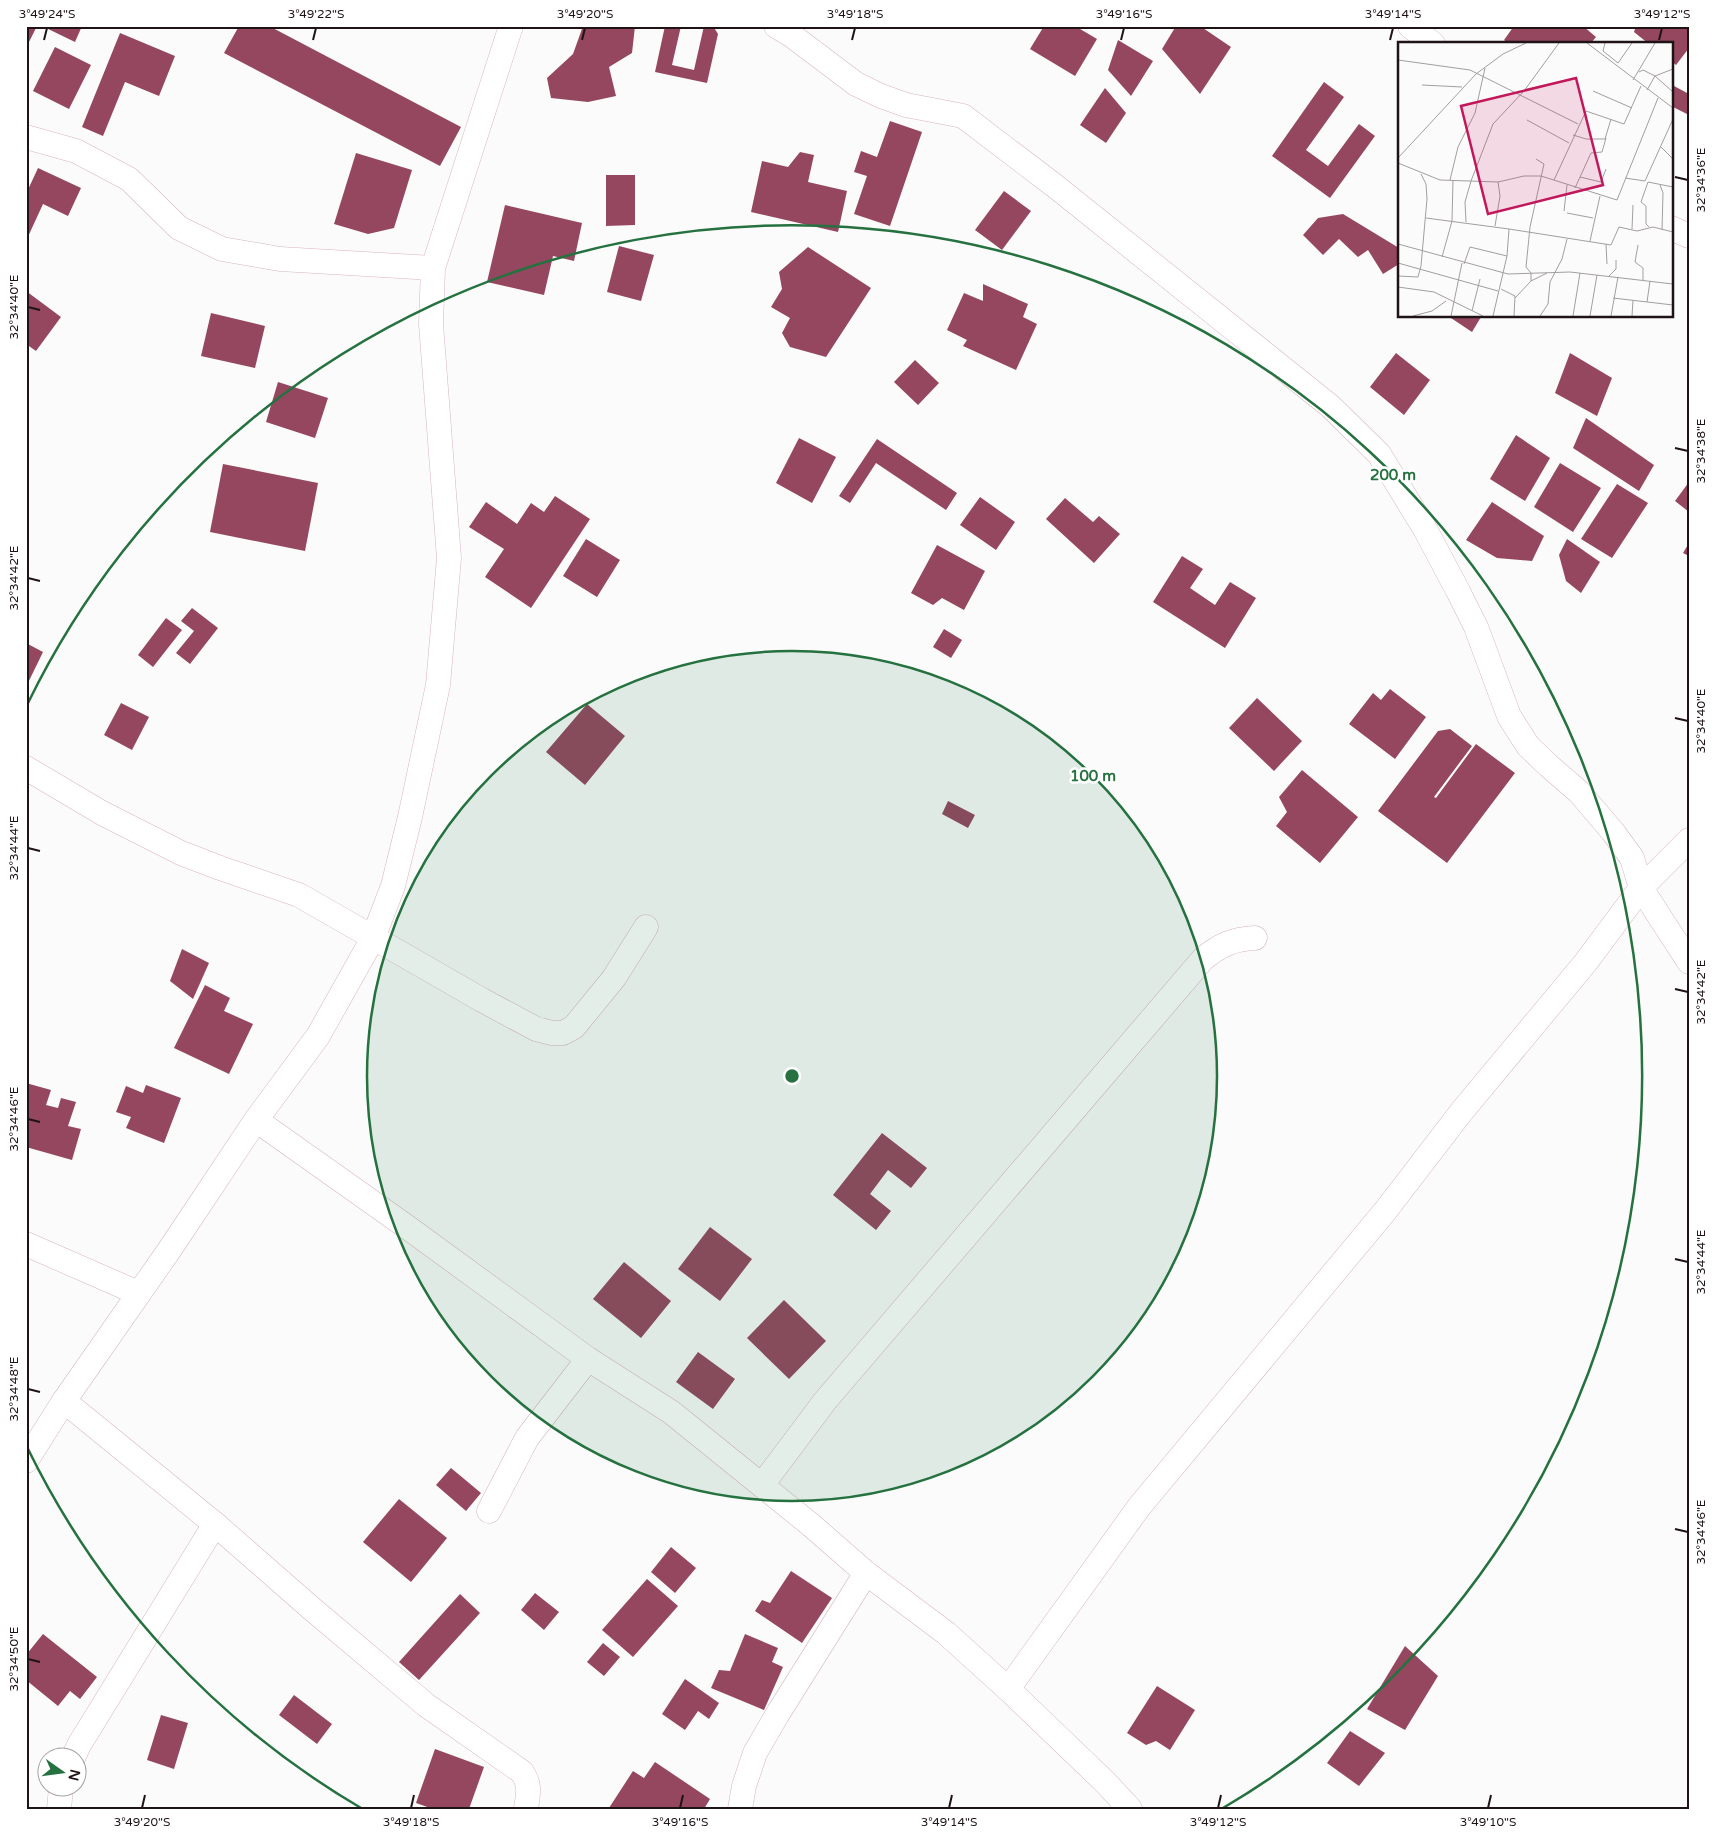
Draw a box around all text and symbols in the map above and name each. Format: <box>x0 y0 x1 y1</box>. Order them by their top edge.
text: 3°49'24"S <box>19 7 75 21</box>
text: 3°49'22"S <box>288 7 344 21</box>
text: 3°49'20"S <box>557 7 613 21</box>
text: 3°49'18"S <box>827 7 883 21</box>
text: 3°49'16"S <box>1096 7 1152 21</box>
text: 3°49'14"S <box>1365 7 1421 21</box>
text: 3°49'12"S <box>1634 7 1690 21</box>
inset map <box>1398 42 1672 318</box>
text: 32°34'36"E <box>1694 147 1708 213</box>
text: 32°34'40"E <box>7 274 21 340</box>
text: 32°34'38"E <box>1694 418 1708 484</box>
text: 200 m <box>1370 466 1416 484</box>
text: 32°34'42"E <box>7 545 21 611</box>
text: 32°34'40"E <box>1694 688 1708 754</box>
text: 100 m <box>1070 767 1116 785</box>
text: 32°34'44"E <box>7 815 21 881</box>
text: 32°34'42"E <box>1694 959 1708 1025</box>
centre of rings <box>783 1067 801 1085</box>
text: 32°34'46"E <box>7 1086 21 1152</box>
text: 32°34'44"E <box>1694 1229 1708 1295</box>
text: 32°34'48"E <box>7 1356 21 1422</box>
text: 32°34'46"E <box>1694 1499 1708 1565</box>
text: 32°34'50"E <box>7 1626 21 1692</box>
north arrow <box>38 1748 88 1798</box>
text: N <box>65 1768 84 1783</box>
text: 3°49'20"S <box>114 1815 170 1829</box>
text: 3°49'18"S <box>383 1815 439 1829</box>
text: 3°49'16"S <box>652 1815 708 1829</box>
text: 3°49'14"S <box>921 1815 977 1829</box>
text: 3°49'12"S <box>1190 1815 1246 1829</box>
text: 3°49'10"S <box>1460 1815 1516 1829</box>

